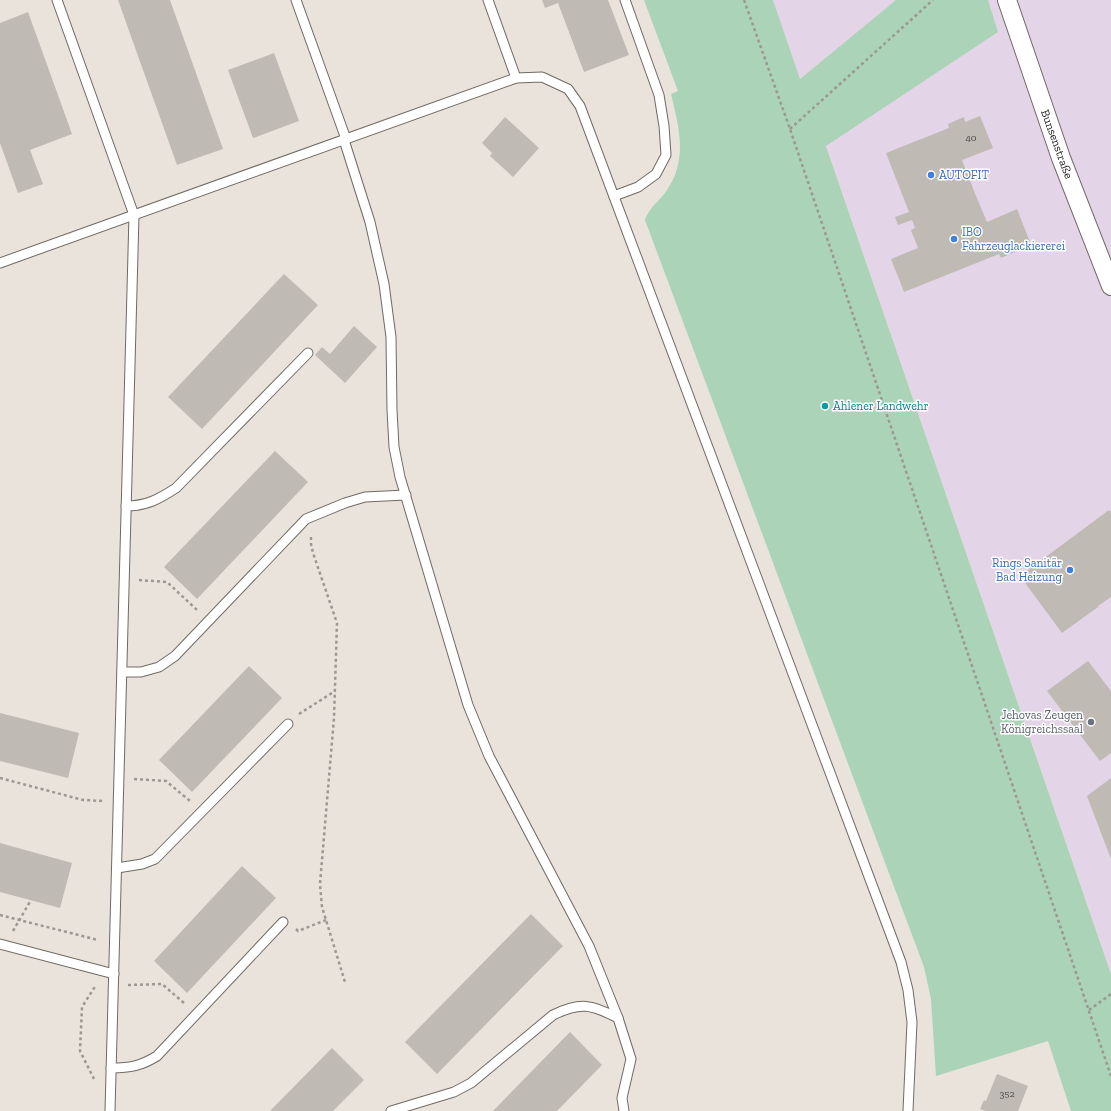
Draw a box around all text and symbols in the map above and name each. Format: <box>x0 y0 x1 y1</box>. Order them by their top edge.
street label: Bunsenstraße <box>1038 107 1076 181</box>
house number: 40 <box>965 132 977 144</box>
place label: AUTOFIT <box>939 168 989 182</box>
marker: AUTOFIT <box>926 170 936 180</box>
place label: IBO Fahrzeuglackiererei <box>962 225 1066 253</box>
marker: IBO Fahrzeuglackiererei <box>949 234 959 244</box>
place label: Ahlener Landwehr <box>833 399 929 413</box>
marker: Ahlener Landwehr <box>820 401 830 411</box>
place label: Rings Sanitär Bad Heizung <box>992 556 1062 584</box>
marker: Rings Sanitär Bad Heizung <box>1065 565 1075 575</box>
place label: Jehovas Zeugen Königreichssaal <box>1001 708 1083 736</box>
marker: Jehovas Zeugen Königreichssaal <box>1086 717 1096 727</box>
house number: 352 <box>999 1088 1015 1100</box>

